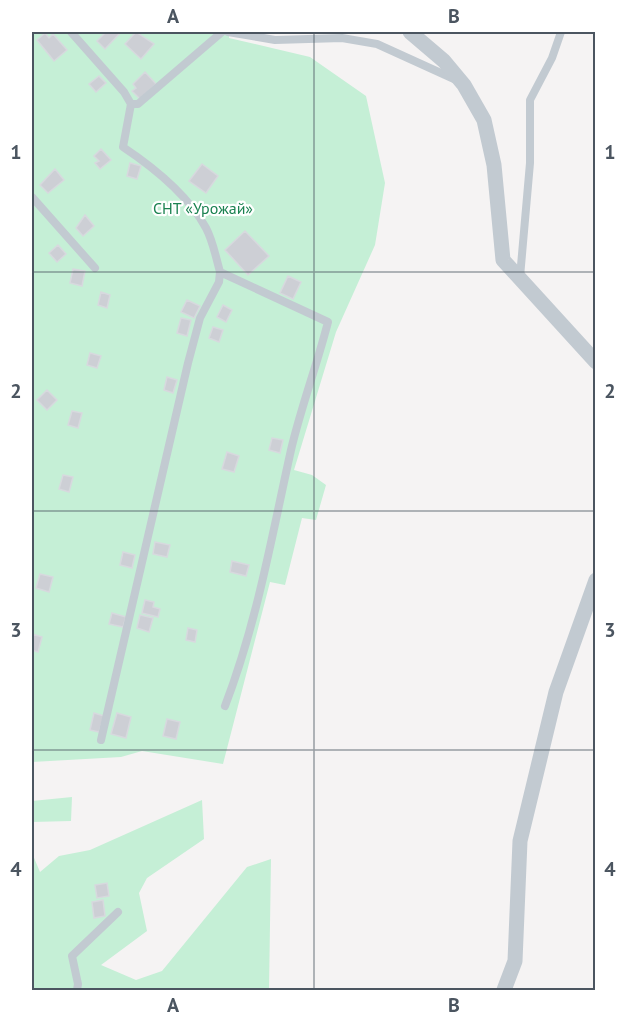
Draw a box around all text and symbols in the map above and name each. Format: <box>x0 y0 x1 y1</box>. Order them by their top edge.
text: A <box>167 3 180 29</box>
text: B <box>448 3 460 29</box>
text: 1 <box>10 139 22 165</box>
text: 1 <box>604 139 616 165</box>
park label: СНТ «Урожай» <box>153 198 253 218</box>
text: 2 <box>10 378 22 404</box>
text: 2 <box>604 378 616 404</box>
text: 3 <box>10 617 22 643</box>
text: 3 <box>604 617 616 643</box>
text: 4 <box>10 856 22 882</box>
text: 4 <box>604 856 616 882</box>
text: A <box>167 992 180 1018</box>
text: B <box>448 992 460 1018</box>

